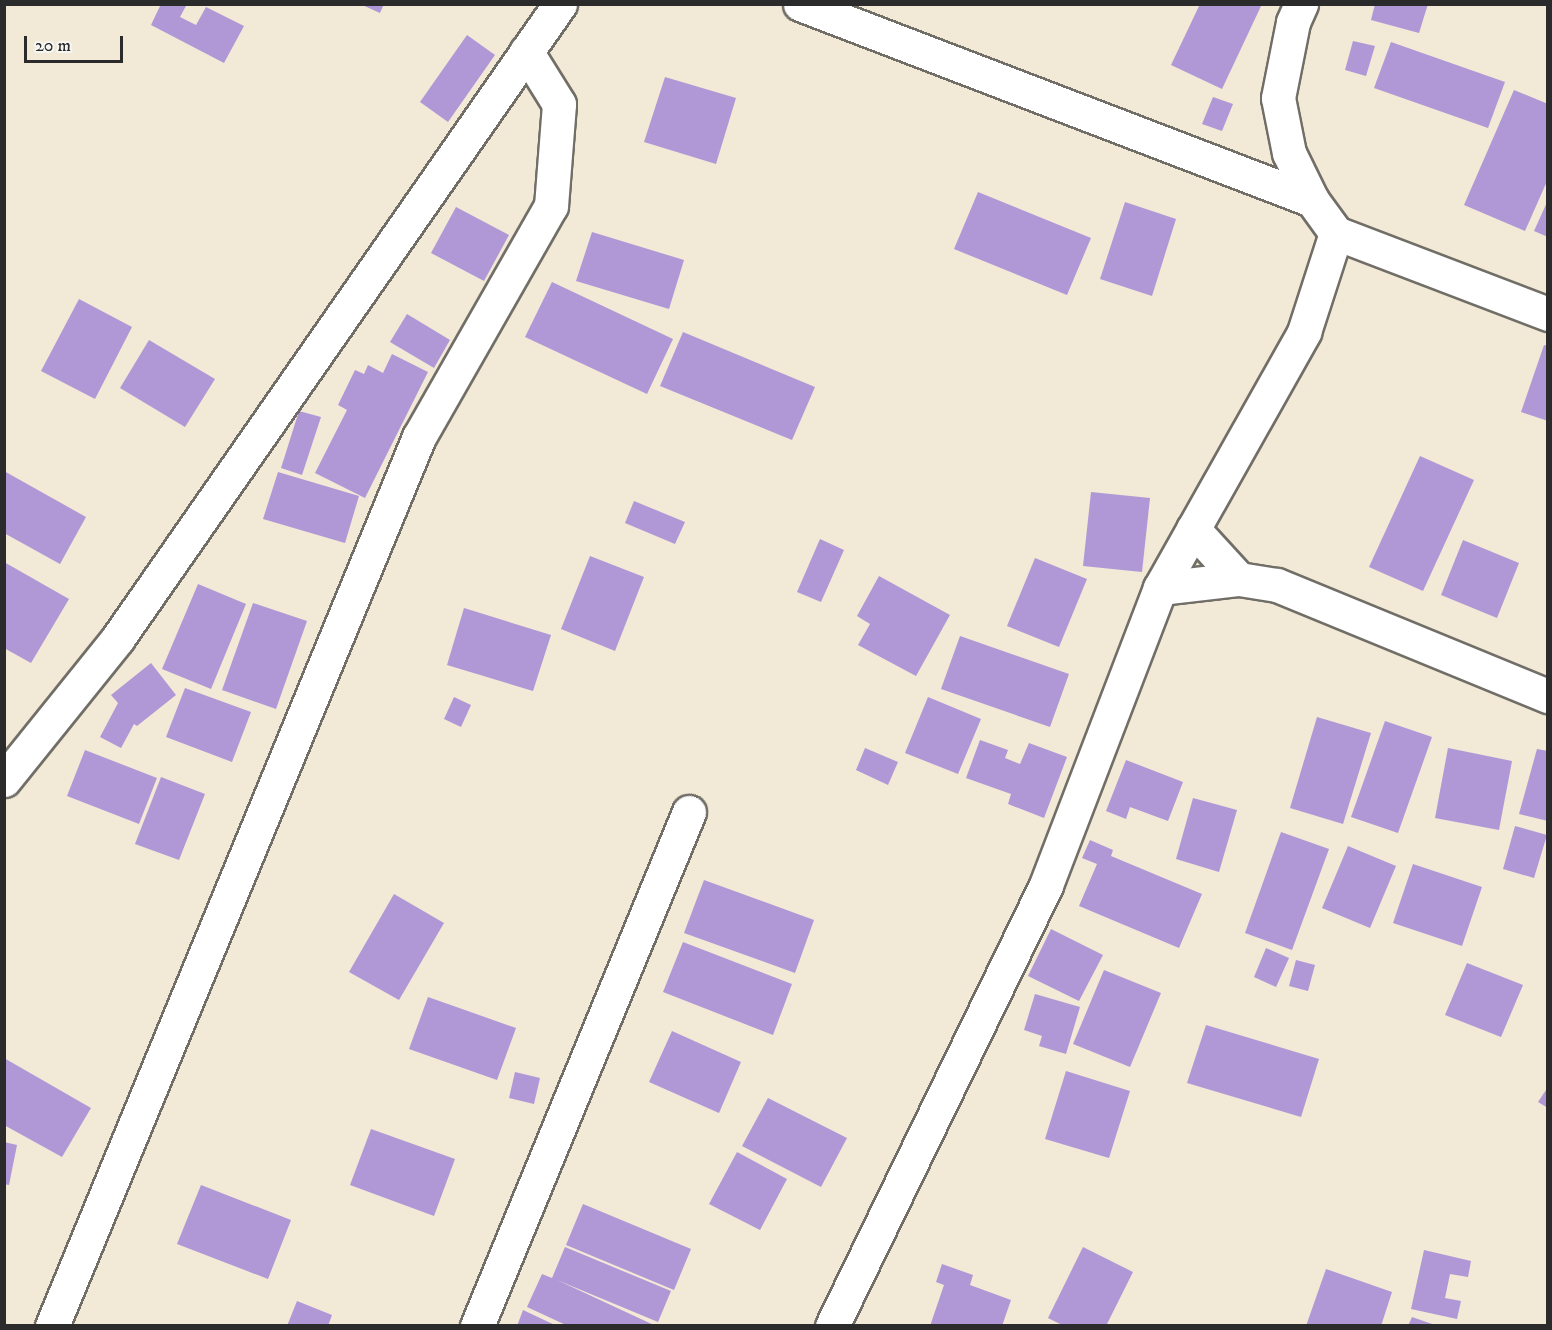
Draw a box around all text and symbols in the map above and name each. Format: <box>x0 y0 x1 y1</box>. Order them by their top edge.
scale bar <box>27 24 126 62</box>
text: 20 m <box>35 35 71 57</box>

